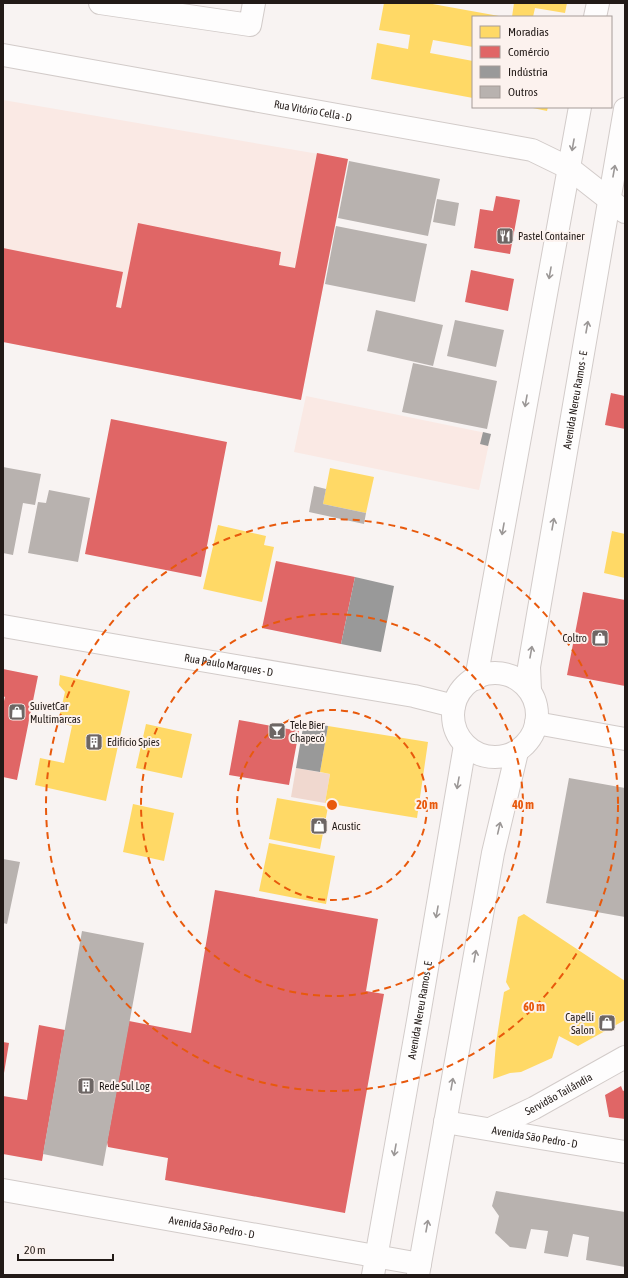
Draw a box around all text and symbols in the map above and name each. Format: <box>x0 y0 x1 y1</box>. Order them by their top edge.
legend <box>472 16 612 108</box>
text: Moradias <box>508 25 549 39</box>
text: Comércio <box>508 45 550 59</box>
text: Indústria <box>508 65 548 79</box>
text: Outros <box>508 85 538 99</box>
street label: Rua Vitório Cella - D <box>273 98 353 124</box>
one-way arrow <box>569 139 577 152</box>
one-way arrow <box>610 165 618 178</box>
restaurant icon: Pastel Container <box>495 226 515 246</box>
place label: Pastel Container <box>518 230 585 242</box>
one-way arrow <box>545 266 553 279</box>
one-way arrow <box>583 321 591 334</box>
street label: Avenida Nereu Ramos - E <box>561 350 589 450</box>
one-way arrow <box>522 394 530 407</box>
one-way arrow <box>549 518 557 531</box>
one-way arrow <box>499 522 507 535</box>
shop icon: Coltro <box>590 628 610 648</box>
place label: Coltro <box>562 632 587 644</box>
one-way arrow <box>527 646 535 659</box>
street label: Rua Paulo Marques - D <box>183 651 274 678</box>
place label: SuivetCar Multimarcas <box>30 700 81 725</box>
shop icon: SuivetCar Multimarcas <box>7 702 27 722</box>
place label: Tele Bier Chapecó <box>290 719 325 744</box>
bar icon: Tele Bier Chapecó <box>267 721 287 741</box>
building icon: Edifício Spies <box>84 732 104 752</box>
place label: Edifício Spies <box>107 736 160 748</box>
one-way arrow <box>454 776 462 789</box>
centre of rings <box>325 798 339 812</box>
text: 20 m <box>416 798 438 812</box>
text: 40 m <box>511 798 534 812</box>
shop icon: Acustic <box>309 816 329 836</box>
place label: Acustic <box>332 820 361 832</box>
one-way arrow <box>495 822 503 835</box>
one-way arrow <box>433 905 441 918</box>
one-way arrow <box>471 949 479 962</box>
street label: Avenida Nereu Ramos - E <box>405 960 434 1060</box>
text: 60 m <box>523 1000 545 1014</box>
place label: Capelli Salon <box>565 1011 594 1036</box>
shop icon: Capelli Salon <box>597 1013 617 1033</box>
street label: Servidão Tailândia <box>523 1071 594 1117</box>
building icon: Rede Sul Log <box>76 1076 96 1096</box>
one-way arrow <box>448 1077 456 1090</box>
place label: Rede Sul Log <box>99 1080 150 1092</box>
street label: Avenida São Pedro - D <box>491 1124 579 1150</box>
one-way arrow <box>391 1143 399 1156</box>
street label: Avenida São Pedro - D <box>168 1214 256 1241</box>
one-way arrow <box>423 1220 431 1233</box>
scale bar <box>18 1236 113 1262</box>
text: 20 m <box>24 1243 46 1257</box>

